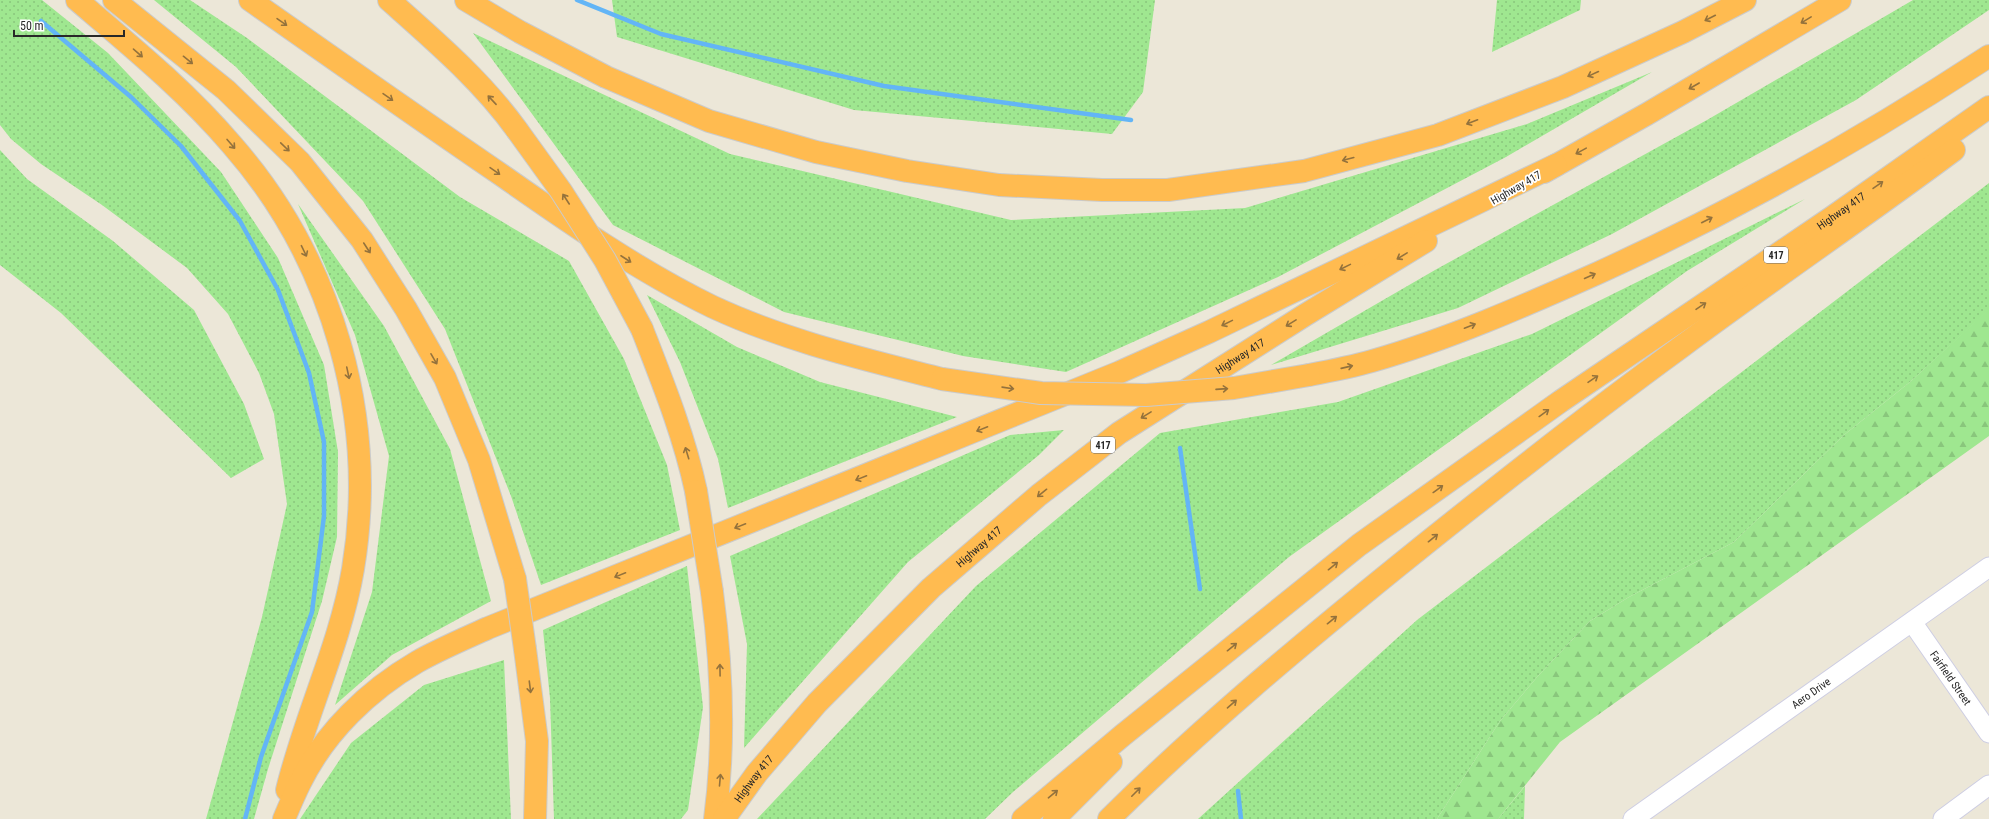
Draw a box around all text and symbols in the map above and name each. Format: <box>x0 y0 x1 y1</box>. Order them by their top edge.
scale bar <box>14 12 124 38</box>
one-way arrow <box>1704 15 1716 22</box>
one-way arrow <box>1800 17 1812 25</box>
one-way arrow <box>276 18 287 26</box>
text: 50 m <box>20 19 44 33</box>
one-way arrow <box>133 49 144 58</box>
one-way arrow <box>183 55 194 64</box>
one-way arrow <box>1587 71 1599 78</box>
one-way arrow <box>1688 82 1700 90</box>
one-way arrow <box>382 93 393 101</box>
one-way arrow <box>488 95 497 105</box>
one-way arrow <box>1466 119 1479 126</box>
one-way arrow <box>227 139 236 149</box>
one-way arrow <box>280 142 290 152</box>
one-way arrow <box>1576 147 1588 155</box>
one-way arrow <box>1341 156 1354 163</box>
one-way arrow <box>489 167 500 175</box>
street label: Highway 417 <box>1489 168 1543 208</box>
one-way arrow <box>1872 181 1883 189</box>
street label: Highway 417 <box>1814 190 1868 232</box>
one-way arrow <box>562 194 570 205</box>
one-way arrow <box>1701 216 1713 223</box>
one-way arrow <box>362 242 371 253</box>
one-way arrow <box>301 245 308 257</box>
road number: 417 <box>1764 247 1788 263</box>
one-way arrow <box>1396 252 1408 260</box>
one-way arrow <box>620 255 631 263</box>
one-way arrow <box>1339 264 1351 271</box>
one-way arrow <box>1584 272 1596 279</box>
one-way arrow <box>1695 302 1706 310</box>
one-way arrow <box>1286 319 1297 328</box>
one-way arrow <box>1222 320 1234 327</box>
one-way arrow <box>1464 322 1476 330</box>
street label: Highway 417 <box>1213 336 1267 377</box>
one-way arrow <box>431 352 439 364</box>
one-way arrow <box>1340 362 1353 370</box>
one-way arrow <box>344 366 352 379</box>
one-way arrow <box>1587 375 1598 383</box>
one-way arrow <box>1001 385 1014 392</box>
one-way arrow <box>1215 386 1228 393</box>
one-way arrow <box>1538 409 1549 417</box>
one-way arrow <box>1140 412 1152 420</box>
one-way arrow <box>976 426 988 434</box>
road number: 417 <box>1091 437 1115 453</box>
one-way arrow <box>683 447 690 460</box>
one-way arrow <box>855 474 867 482</box>
one-way arrow <box>1432 485 1443 493</box>
one-way arrow <box>1037 489 1048 498</box>
one-way arrow <box>735 523 747 531</box>
street label: Highway 417 <box>954 524 1004 570</box>
one-way arrow <box>1427 534 1438 542</box>
one-way arrow <box>1328 561 1339 570</box>
one-way arrow <box>614 572 626 579</box>
one-way arrow <box>1326 615 1337 624</box>
one-way arrow <box>1227 643 1237 652</box>
street label: Fairfield Street <box>1927 648 1974 708</box>
one-way arrow <box>716 664 724 677</box>
street label: Aero Drive <box>1789 675 1833 711</box>
one-way arrow <box>526 680 534 693</box>
one-way arrow <box>1227 700 1237 709</box>
street label: Highway 417 <box>732 753 776 805</box>
one-way arrow <box>716 774 723 787</box>
one-way arrow <box>1131 787 1141 797</box>
one-way arrow <box>1048 789 1058 798</box>

